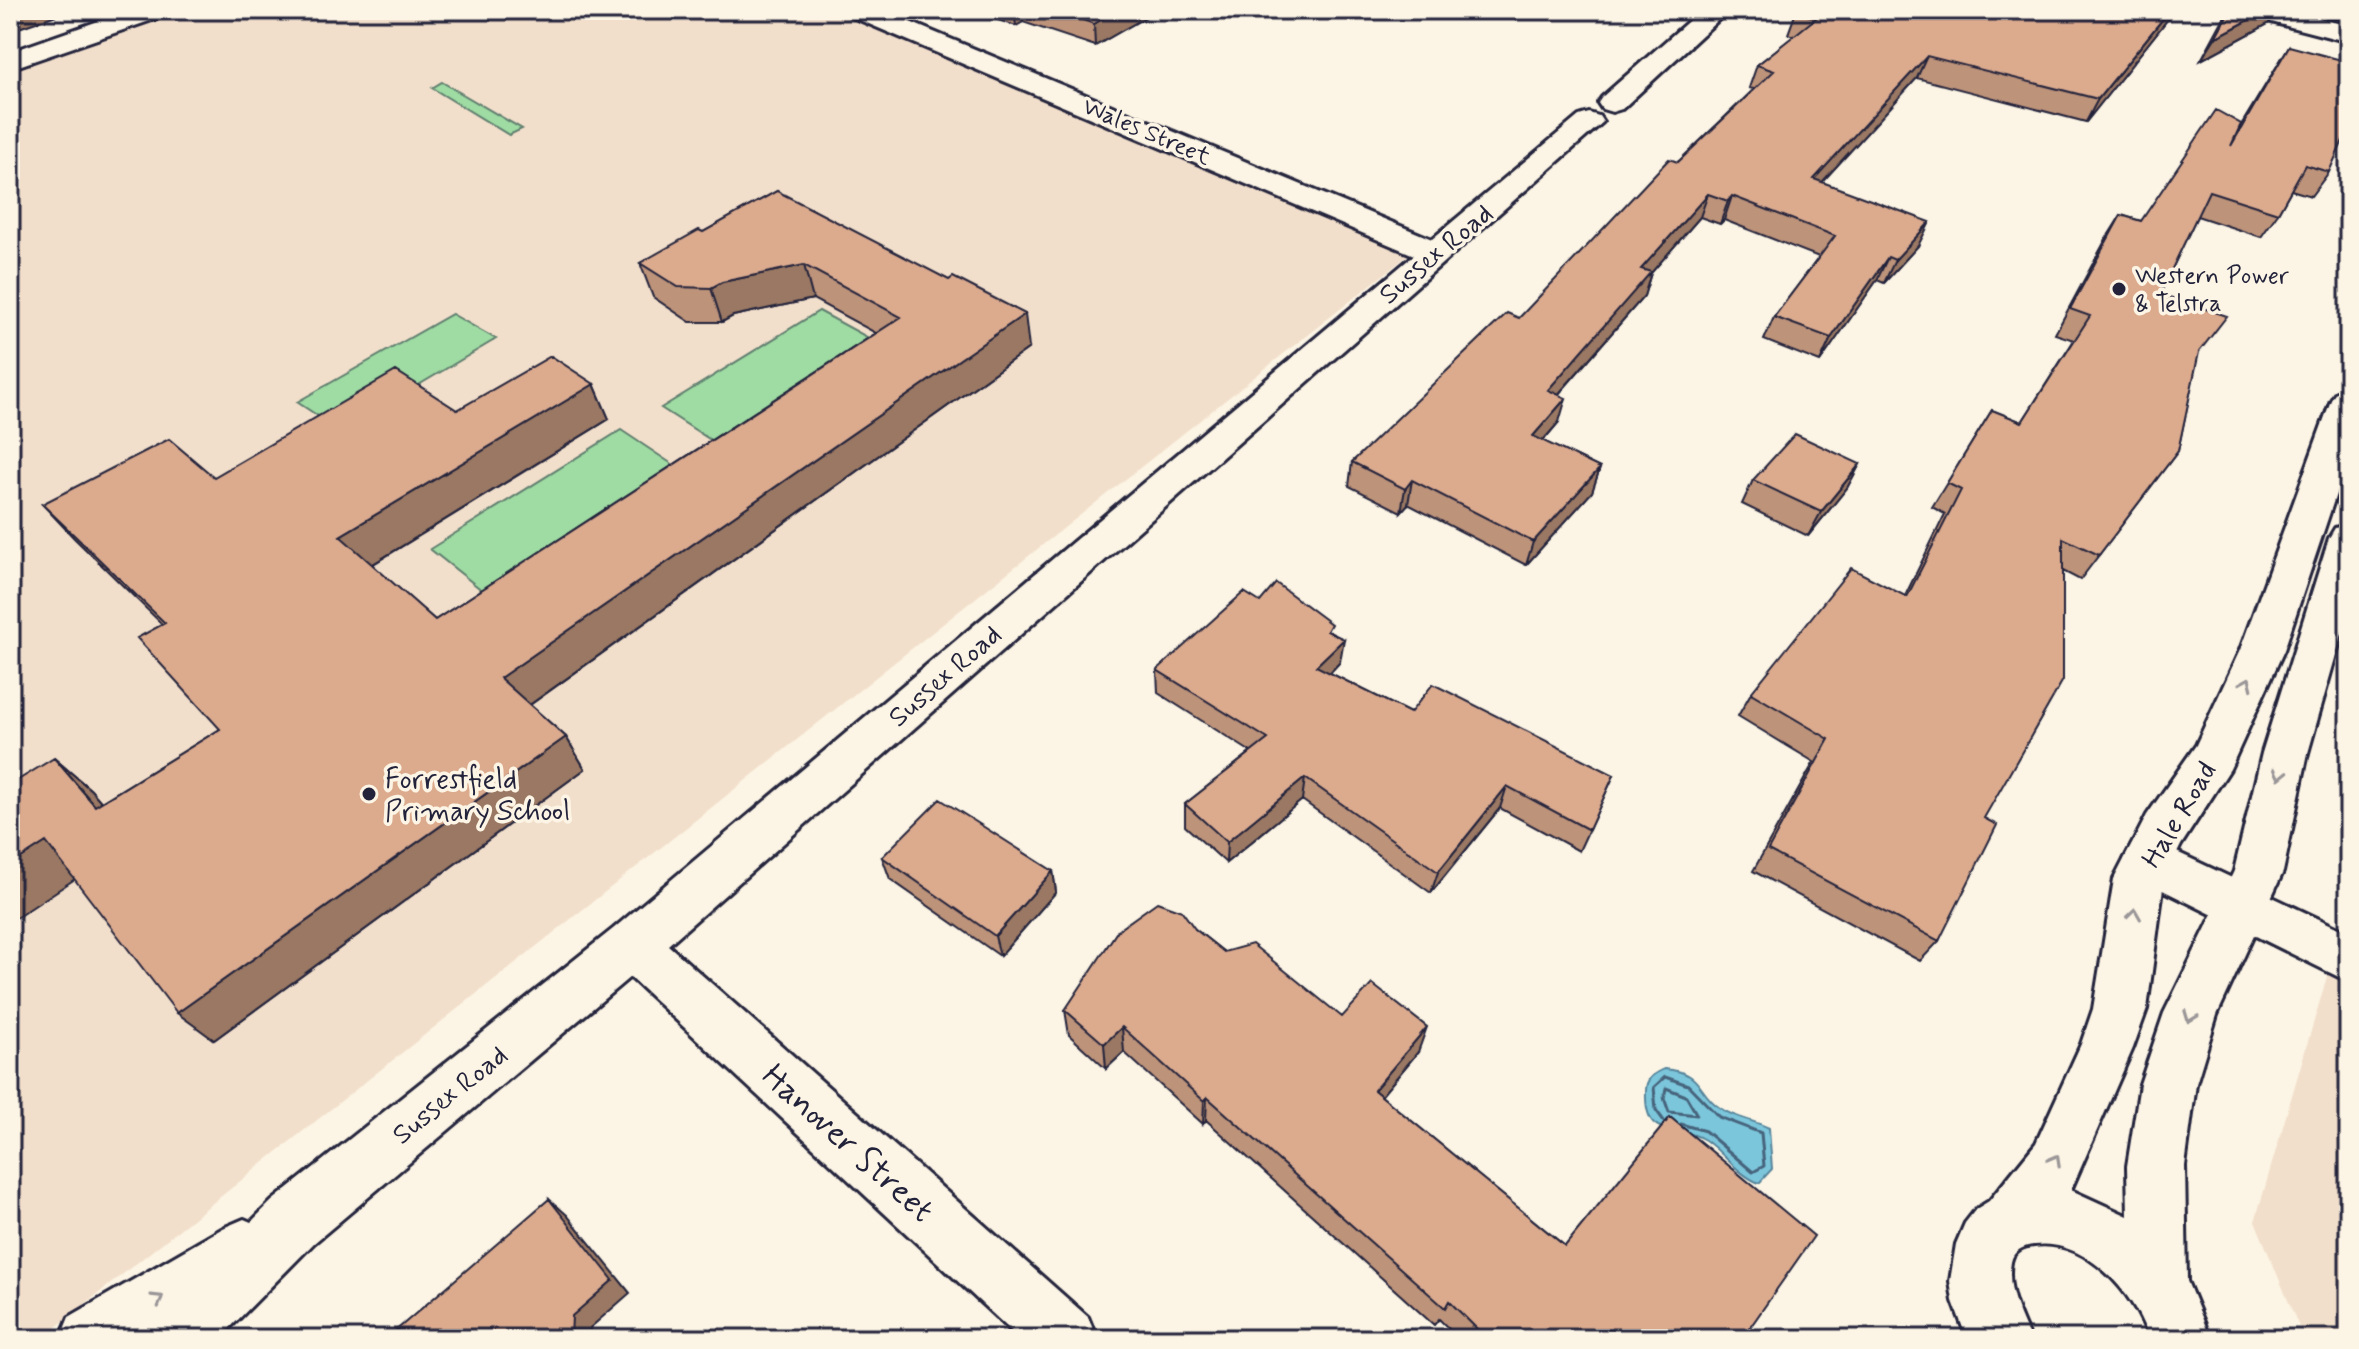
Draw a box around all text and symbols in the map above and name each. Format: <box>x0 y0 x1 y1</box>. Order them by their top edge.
street label: Wales Street <box>1078 92 1215 173</box>
street label: Sussex Road <box>1372 196 1502 314</box>
place label: Western Power & Telstra <box>2135 261 2289 320</box>
marker: Western Power & Telstra <box>2110 280 2128 298</box>
street label: Sussex Road <box>881 617 1010 736</box>
one-way arrow <box>2237 677 2253 692</box>
street label: Hale Road <box>2134 755 2226 875</box>
place label: Forrestfield Primary School <box>385 762 570 831</box>
one-way arrow <box>2272 767 2289 780</box>
marker: Forrestfield Primary School <box>360 785 378 803</box>
one-way arrow <box>2125 908 2142 921</box>
one-way arrow <box>2183 1009 2200 1023</box>
street label: Sussex Road <box>385 1038 516 1154</box>
street label: Hanover Street <box>752 1055 943 1233</box>
one-way arrow <box>2046 1154 2061 1168</box>
one-way arrow <box>149 1293 164 1309</box>

